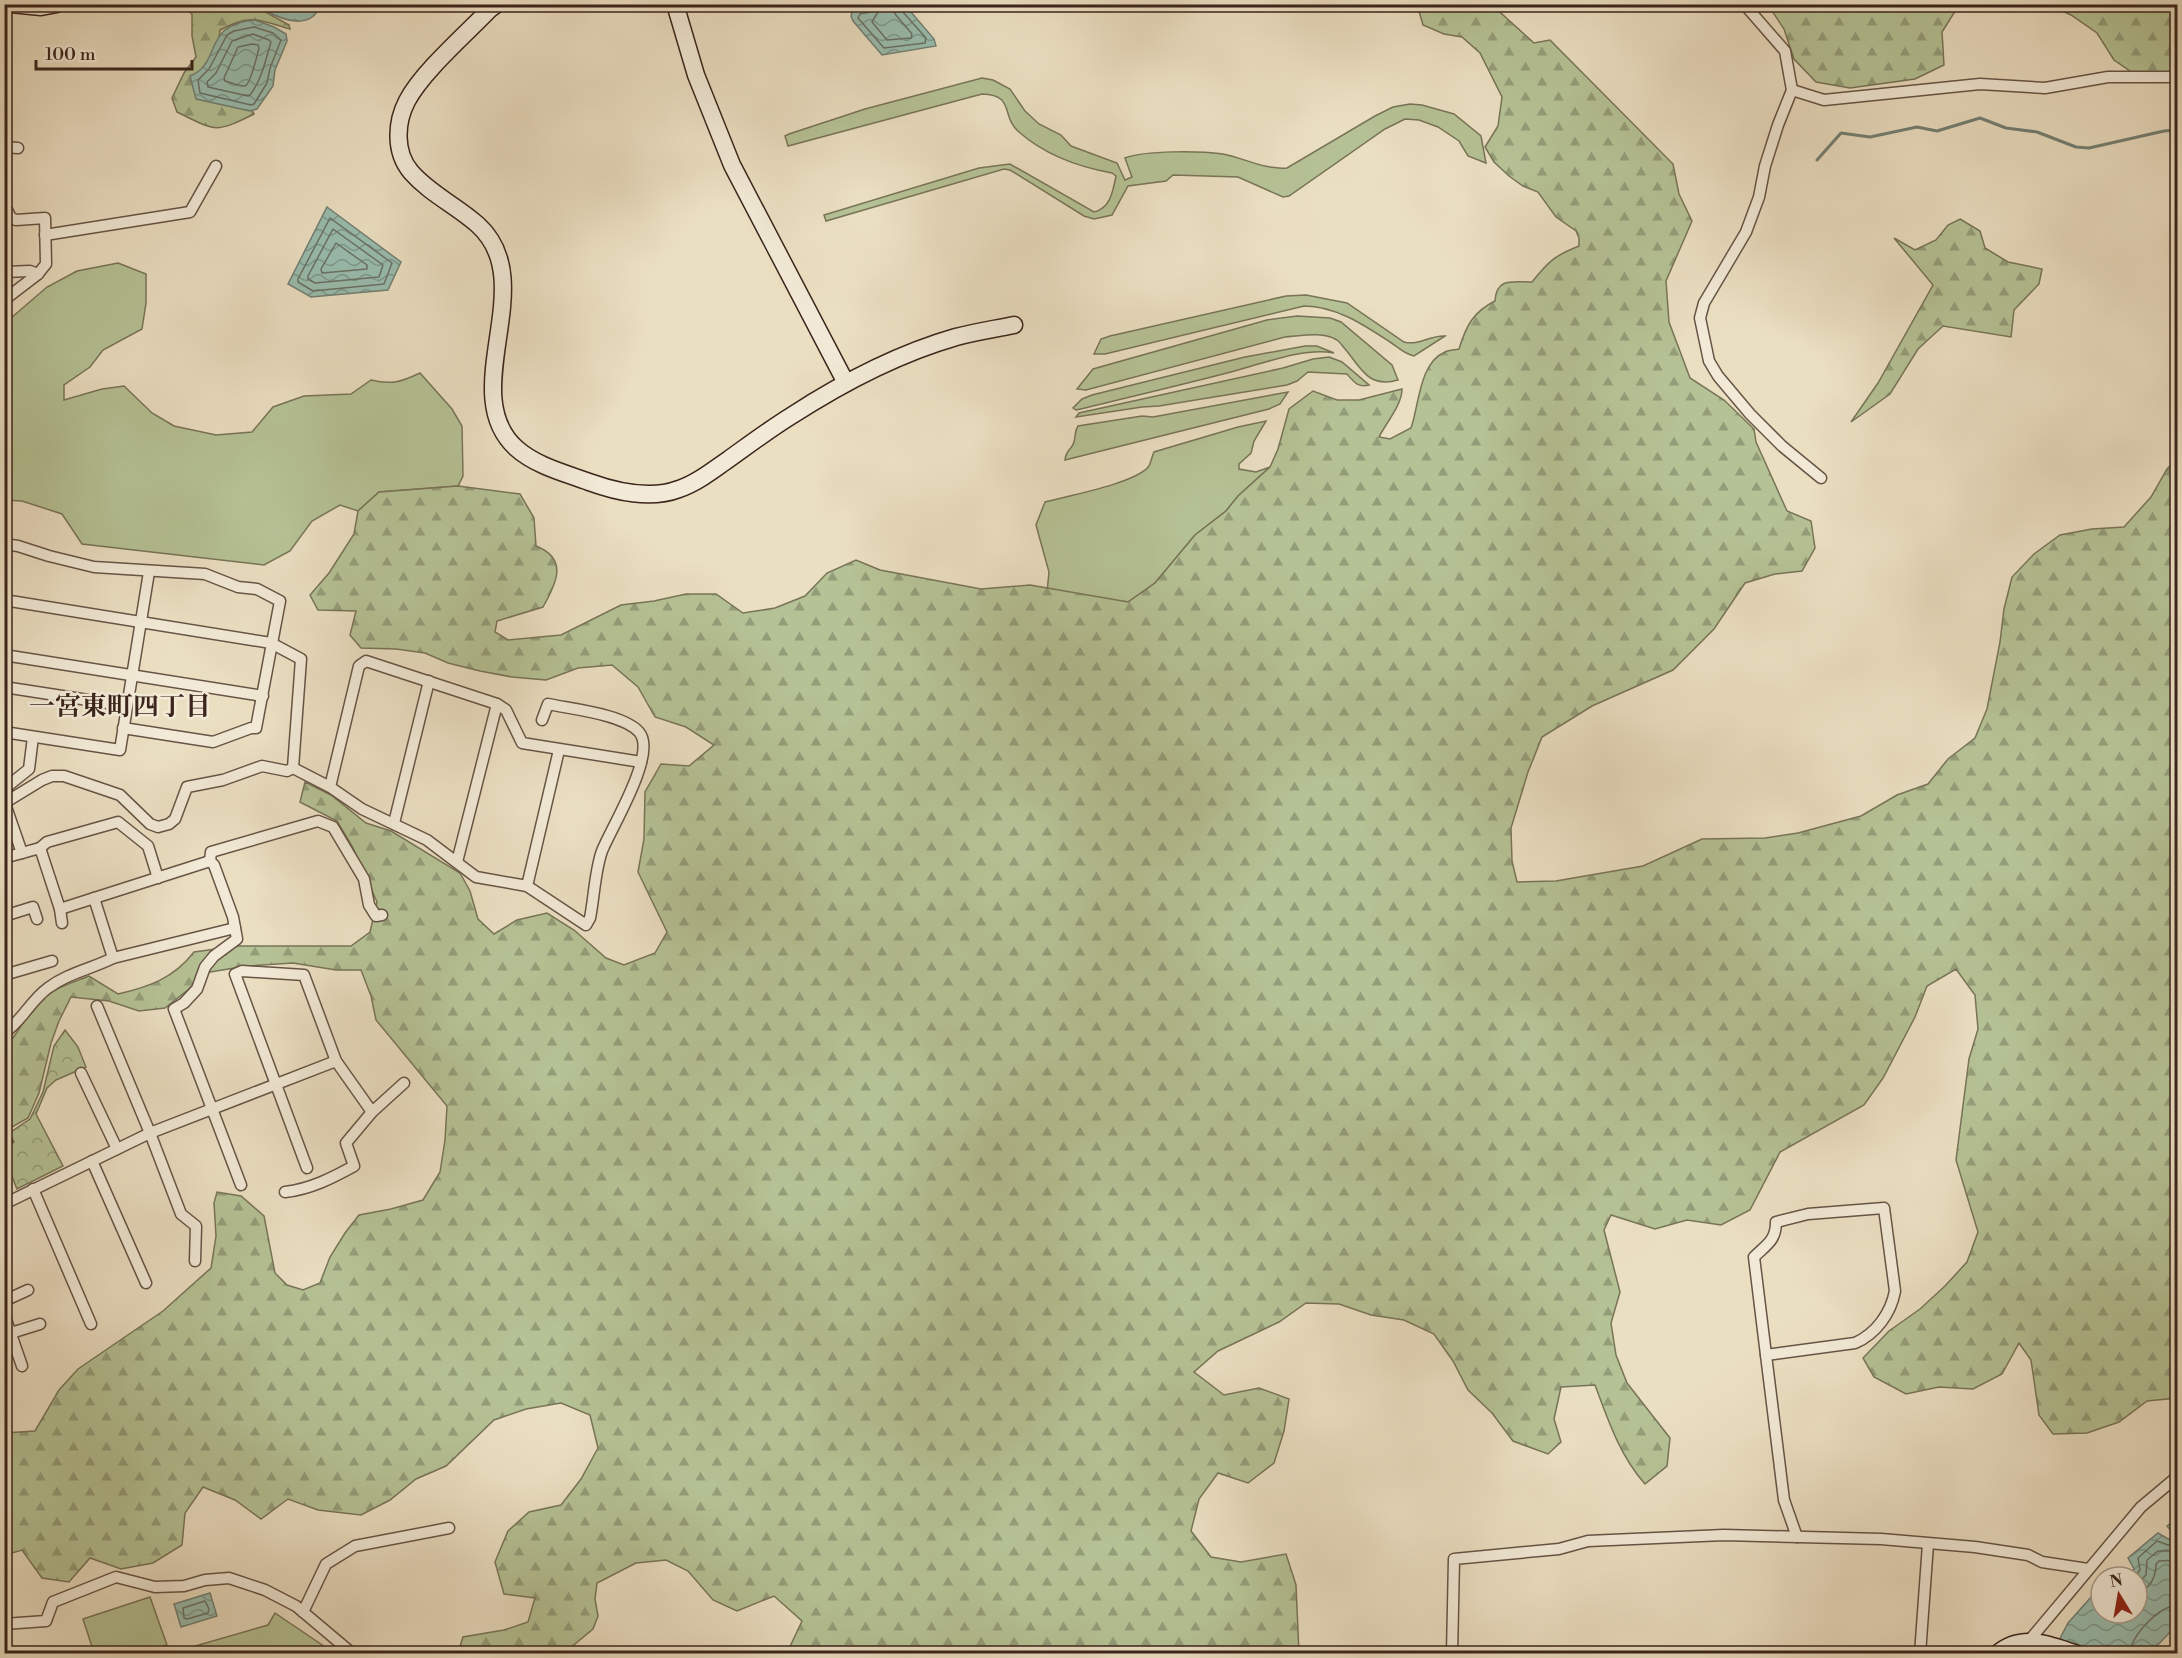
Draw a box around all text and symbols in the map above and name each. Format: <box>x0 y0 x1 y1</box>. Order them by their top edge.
scale bar <box>36 33 192 71</box>
text: 100 m <box>45 43 96 66</box>
district label: 一宮東町四丁目 <box>29 691 211 723</box>
north arrow <box>2089 1565 2149 1625</box>
text: N <box>2108 1570 2125 1592</box>

